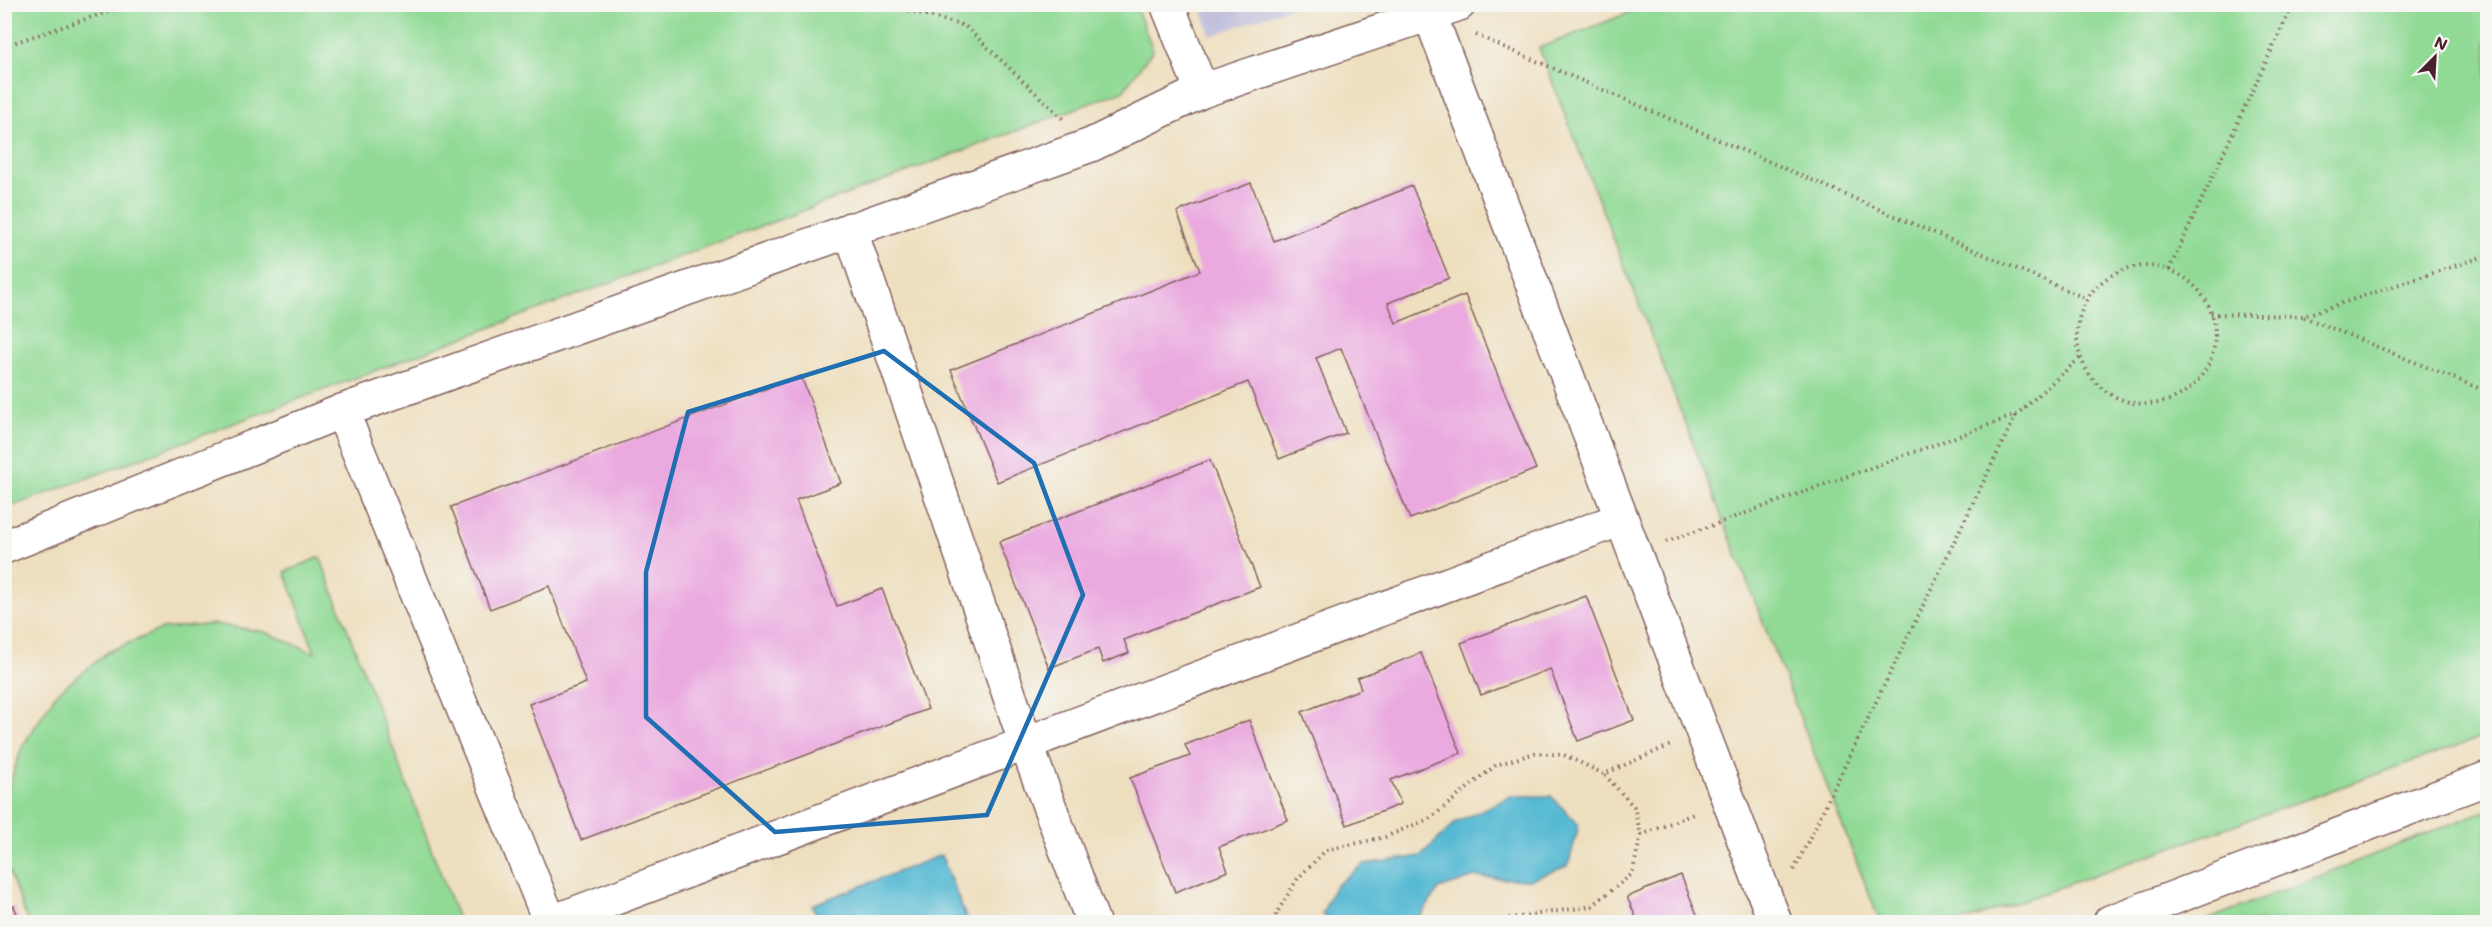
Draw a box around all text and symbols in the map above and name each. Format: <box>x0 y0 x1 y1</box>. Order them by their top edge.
north arrow <box>2405 27 2465 87</box>
text: N <box>2431 31 2451 55</box>

